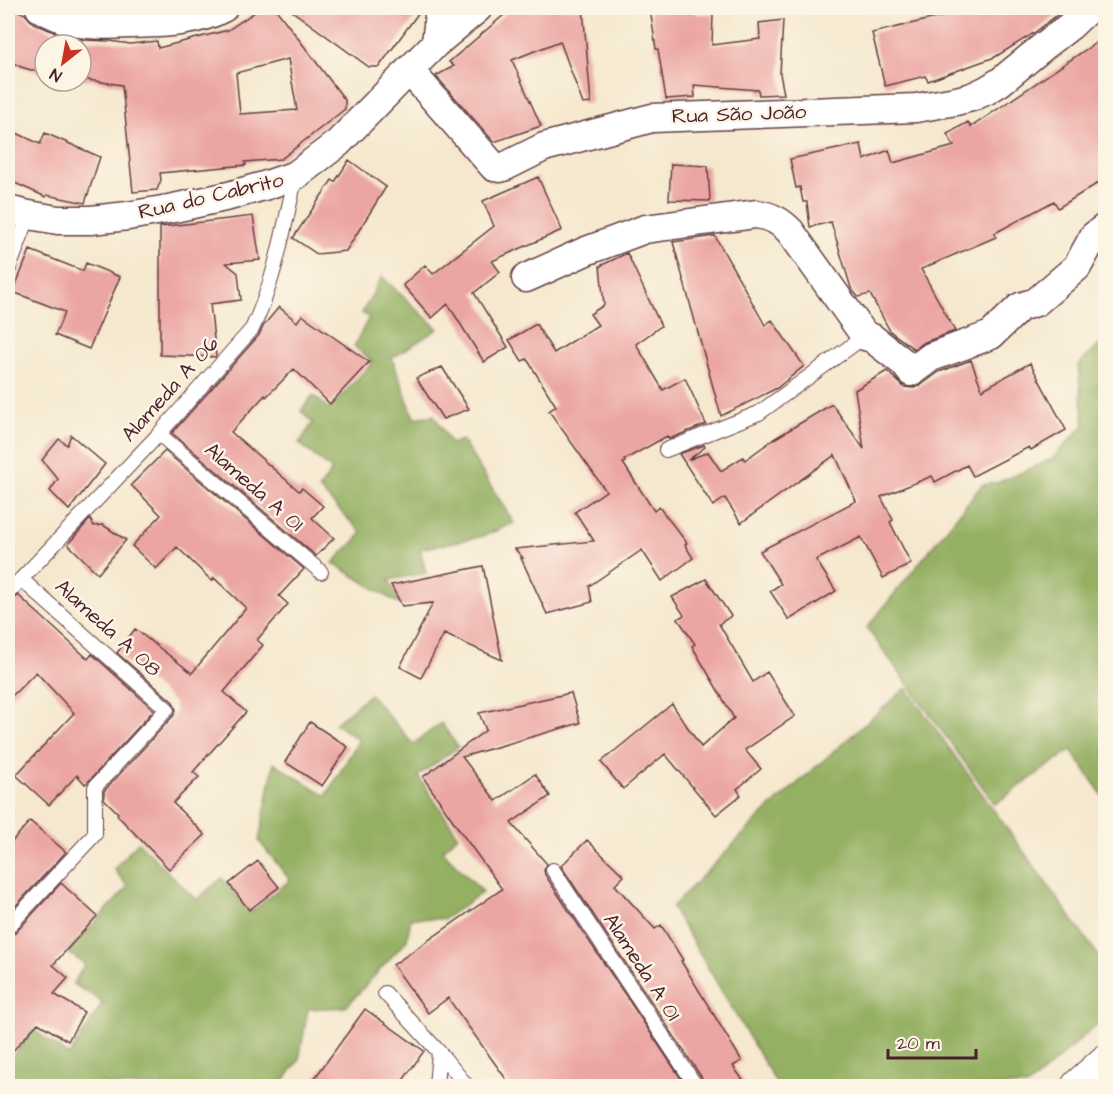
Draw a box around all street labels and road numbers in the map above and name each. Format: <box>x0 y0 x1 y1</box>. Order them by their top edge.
street label: Rua São João <box>671 97 807 131</box>
street label: Rua do Cabrito <box>136 165 287 227</box>
street label: Alameda A 06 <box>115 330 225 448</box>
street label: Alameda A 01 <box>198 436 310 538</box>
street label: Alameda A 08 <box>49 572 168 684</box>
street label: Alameda A 01 <box>596 908 688 1027</box>

